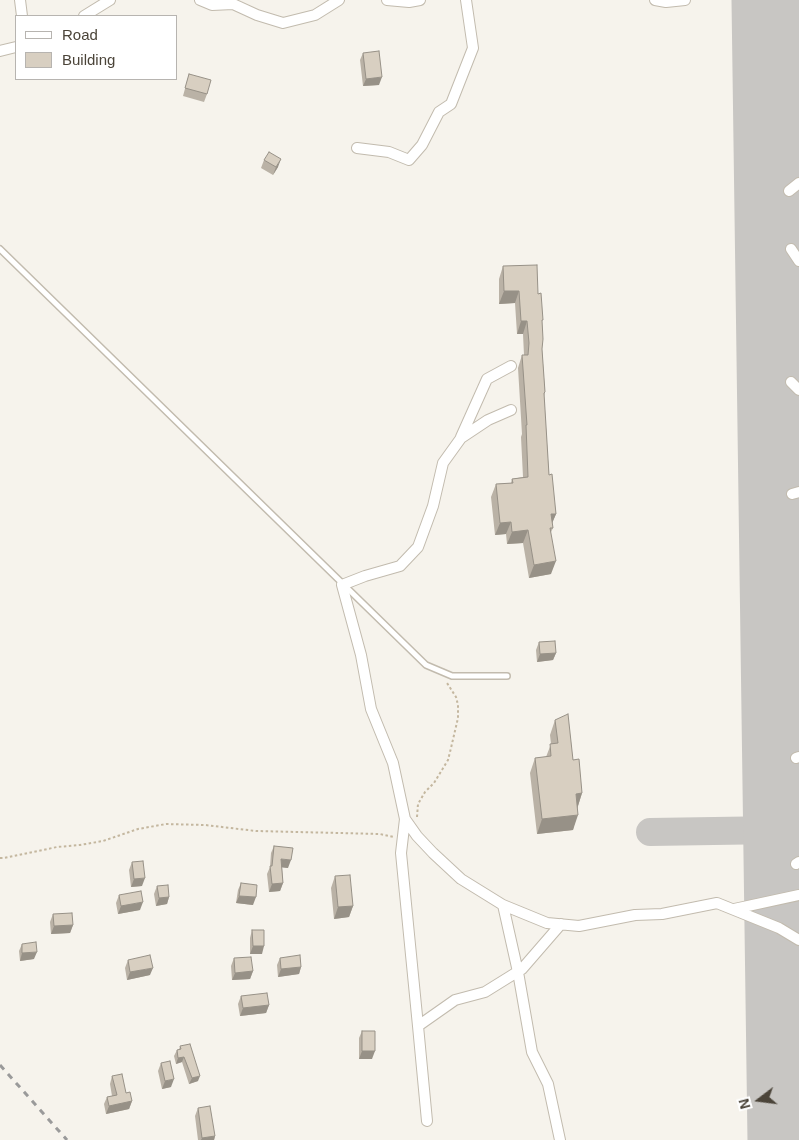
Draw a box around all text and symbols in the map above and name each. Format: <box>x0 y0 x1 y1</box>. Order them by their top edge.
legend <box>15 15 178 80</box>
text: Road <box>62 26 98 43</box>
text: Building <box>62 51 115 68</box>
north arrow <box>734 1075 784 1125</box>
text: N <box>735 1097 754 1111</box>

